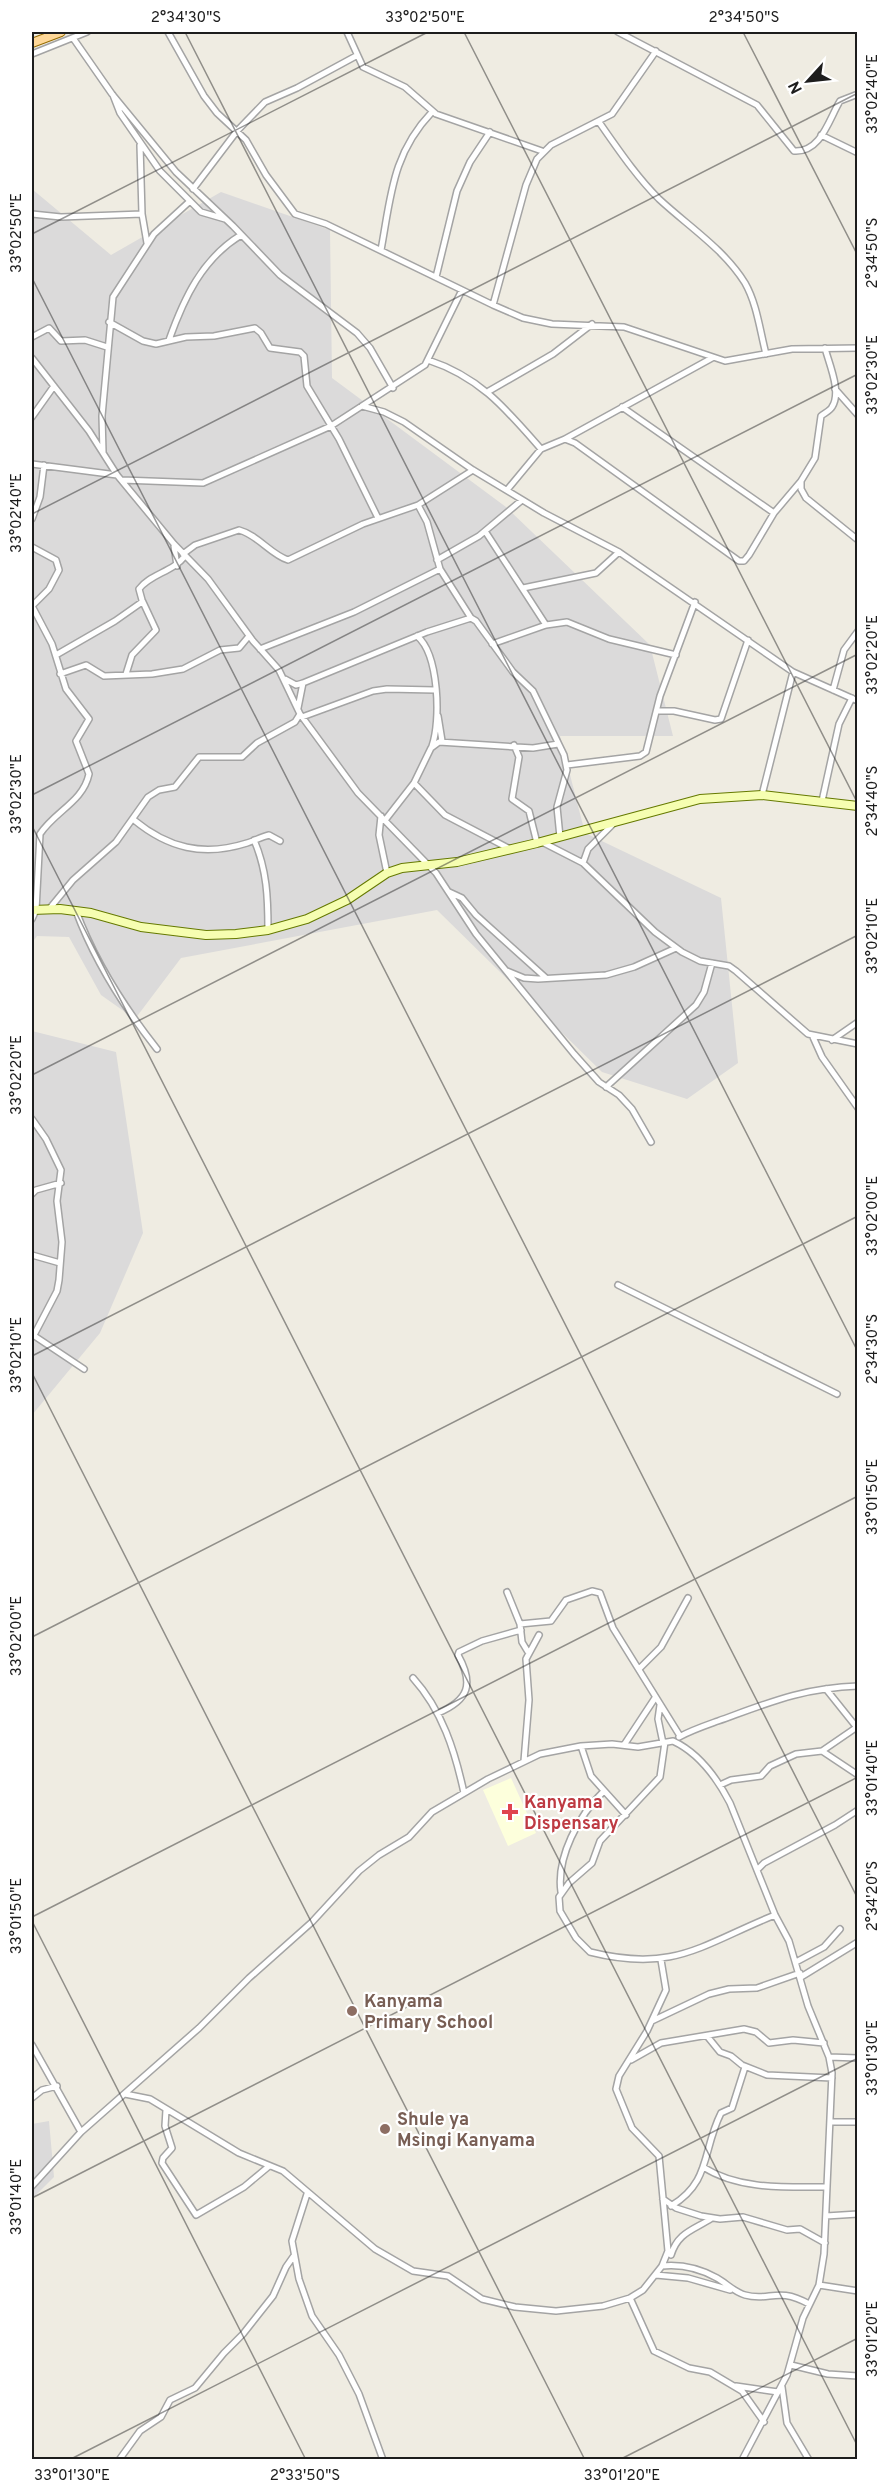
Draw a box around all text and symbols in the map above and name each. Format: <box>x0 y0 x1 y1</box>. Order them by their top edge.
text: 2°34'30"S <box>151 9 221 28</box>
text: 33°02'50"E <box>385 9 465 28</box>
text: 2°34'50"S <box>709 9 779 28</box>
north arrow <box>778 51 838 111</box>
text: 33°02'40"E <box>864 54 883 134</box>
text: N <box>785 77 808 97</box>
text: 33°02'50"E <box>8 193 27 273</box>
text: 2°34'50"S <box>864 218 883 288</box>
text: 33°02'30"E <box>864 335 883 415</box>
text: 33°02'40"E <box>8 473 27 553</box>
text: 33°02'20"E <box>864 615 883 695</box>
text: 33°02'30"E <box>8 754 27 834</box>
text: 2°34'40"S <box>864 766 883 836</box>
text: 33°02'10"E <box>864 898 883 974</box>
text: 33°02'20"E <box>8 1035 27 1115</box>
text: 33°02'00"E <box>864 1176 883 1256</box>
text: 2°34'30"S <box>864 1314 883 1384</box>
text: 33°02'10"E <box>8 1317 27 1393</box>
text: 33°01'50"E <box>864 1459 883 1535</box>
text: 33°02'00"E <box>8 1596 27 1676</box>
text: 33°01'40"E <box>864 1740 883 1816</box>
place label: Kanyama Dispensary <box>524 1792 619 1836</box>
marker: Kanyama Dispensary <box>501 1803 519 1821</box>
text: 2°34'20"S <box>864 1861 883 1931</box>
text: 33°01'50"E <box>8 1878 27 1954</box>
place label: Kanyama Primary School <box>364 1991 493 2035</box>
marker: Kanyama Primary School <box>345 2004 359 2018</box>
text: 33°01'30"E <box>864 2020 883 2096</box>
place label: Shule ya Msingi Kanyama <box>397 2109 535 2153</box>
marker: Shule ya Msingi Kanyama <box>378 2122 392 2136</box>
text: 33°01'40"E <box>8 2159 27 2235</box>
text: 33°01'20"E <box>864 2301 883 2377</box>
text: 33°01'30"E <box>34 2467 110 2486</box>
text: 2°33'50"S <box>270 2467 340 2486</box>
text: 33°01'20"E <box>584 2467 660 2486</box>

